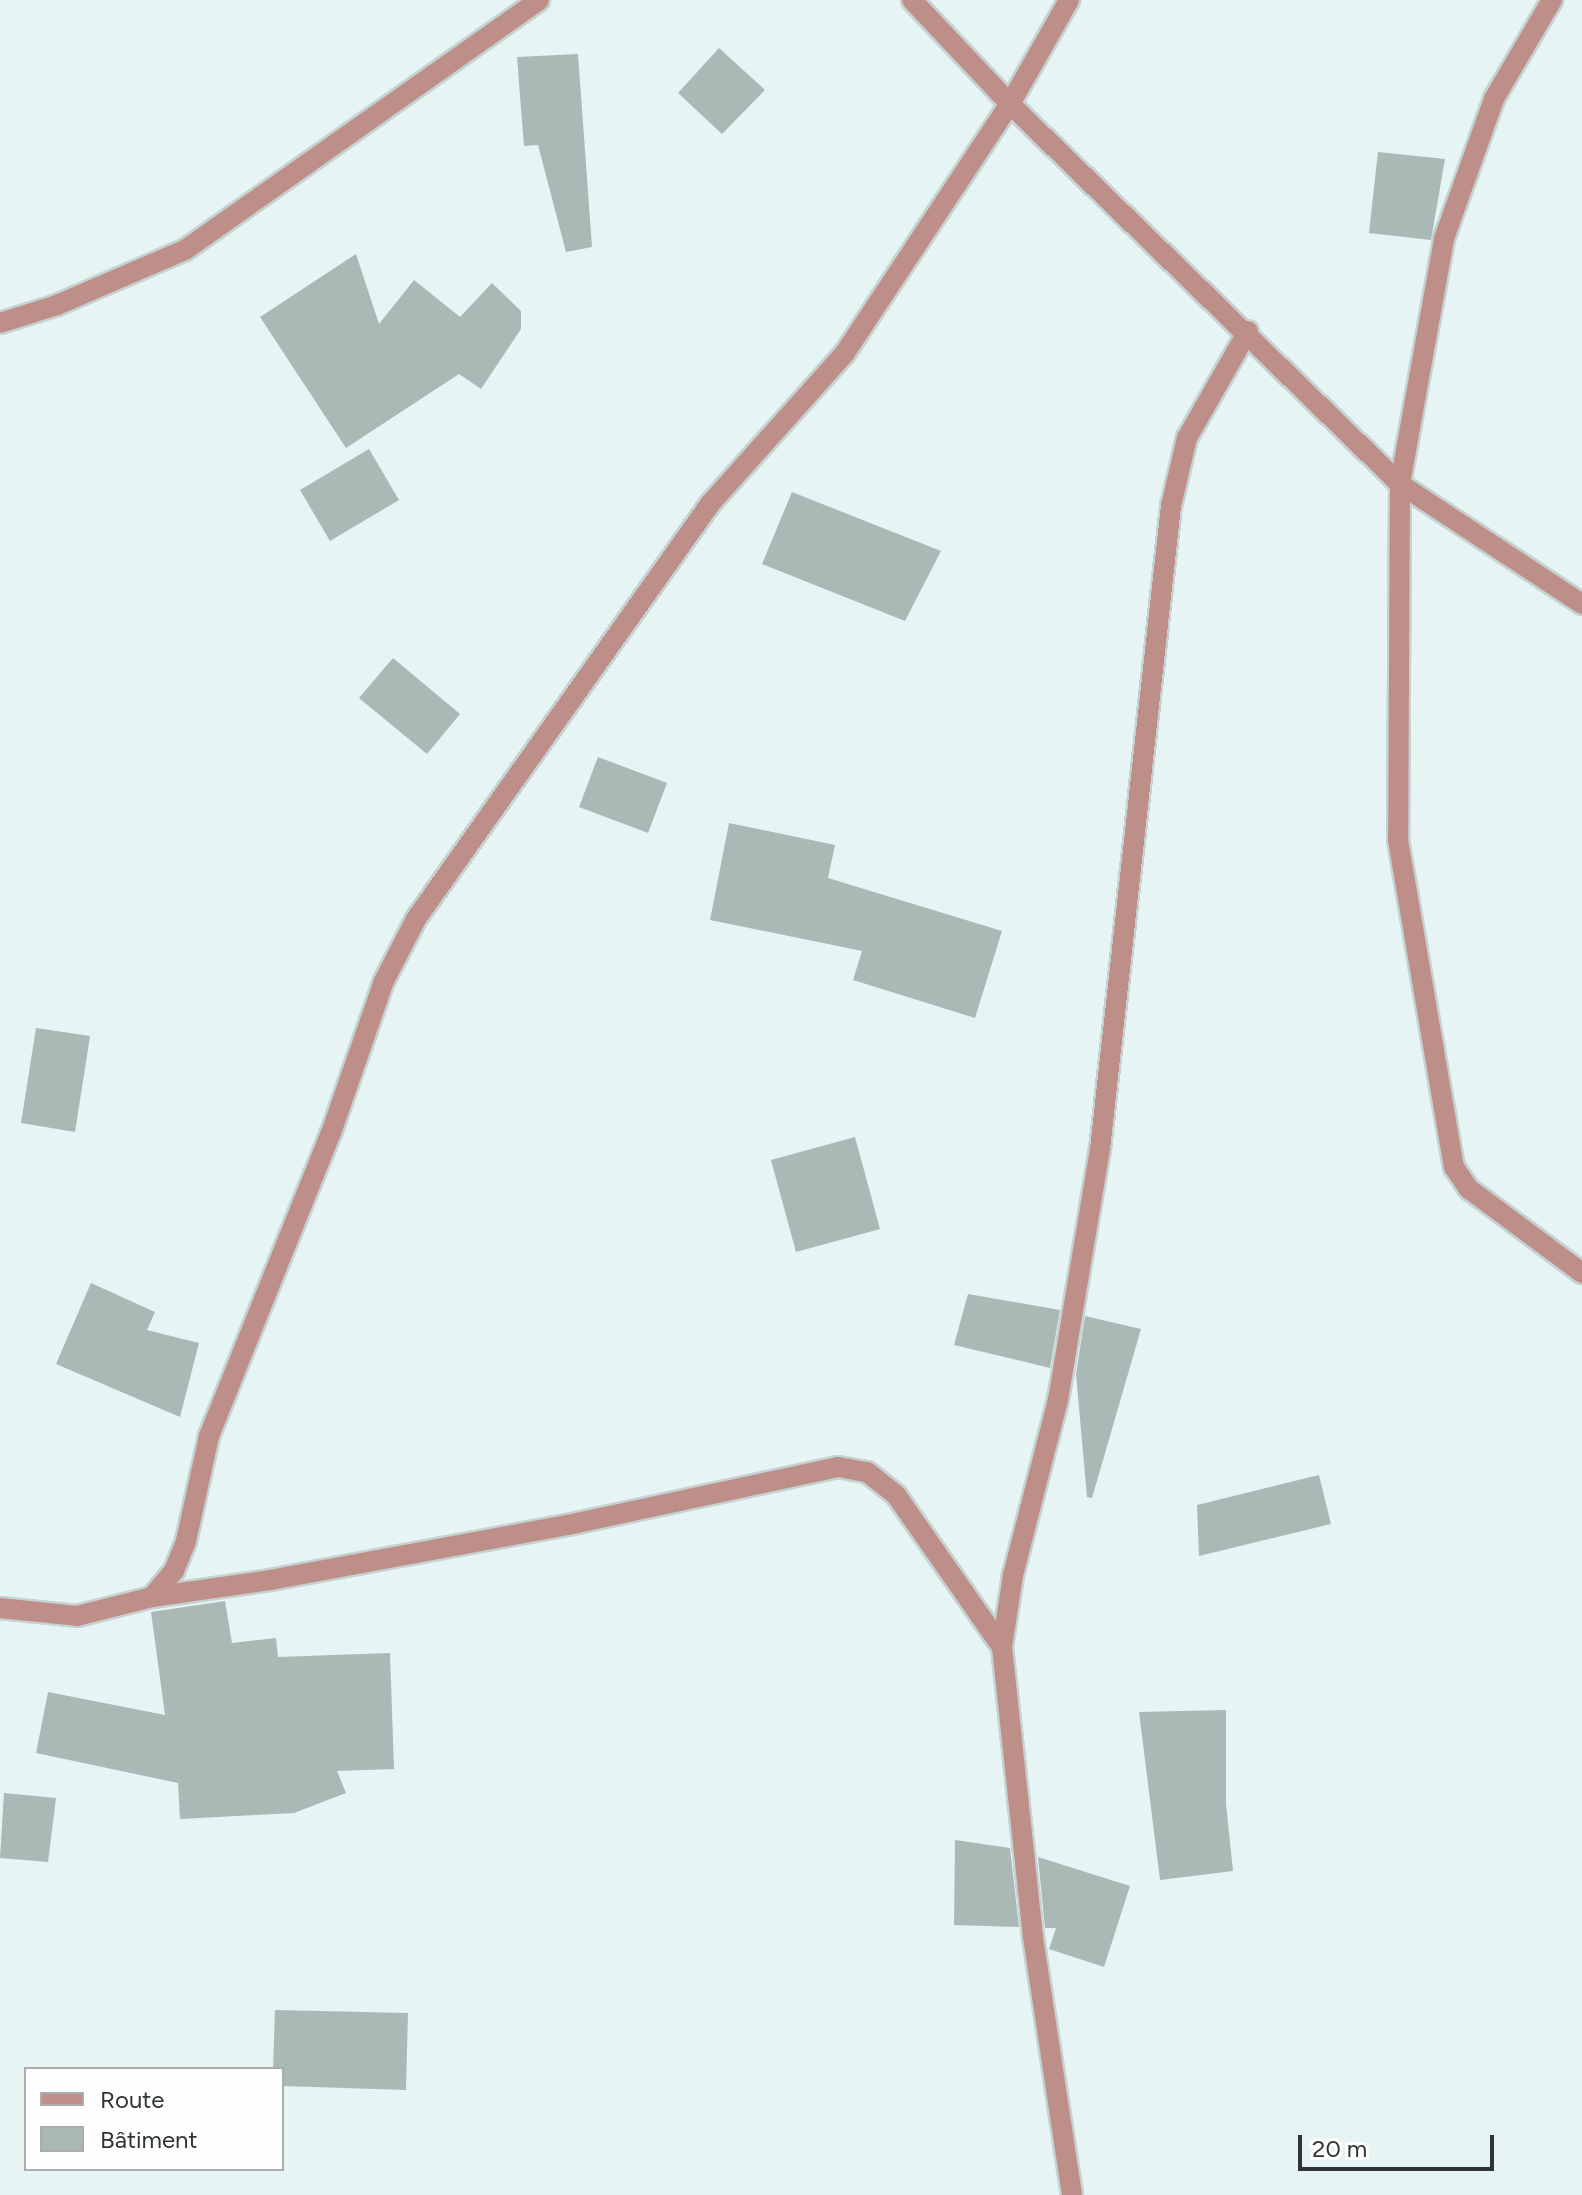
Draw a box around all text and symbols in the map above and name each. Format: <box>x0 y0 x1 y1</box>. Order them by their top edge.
legend <box>24 2067 284 2171</box>
text: Route <box>100 2085 164 2114</box>
scale bar <box>1302 2119 1498 2169</box>
text: Bâtiment <box>100 2125 198 2154</box>
text: 20 m <box>1312 2134 1367 2163</box>

